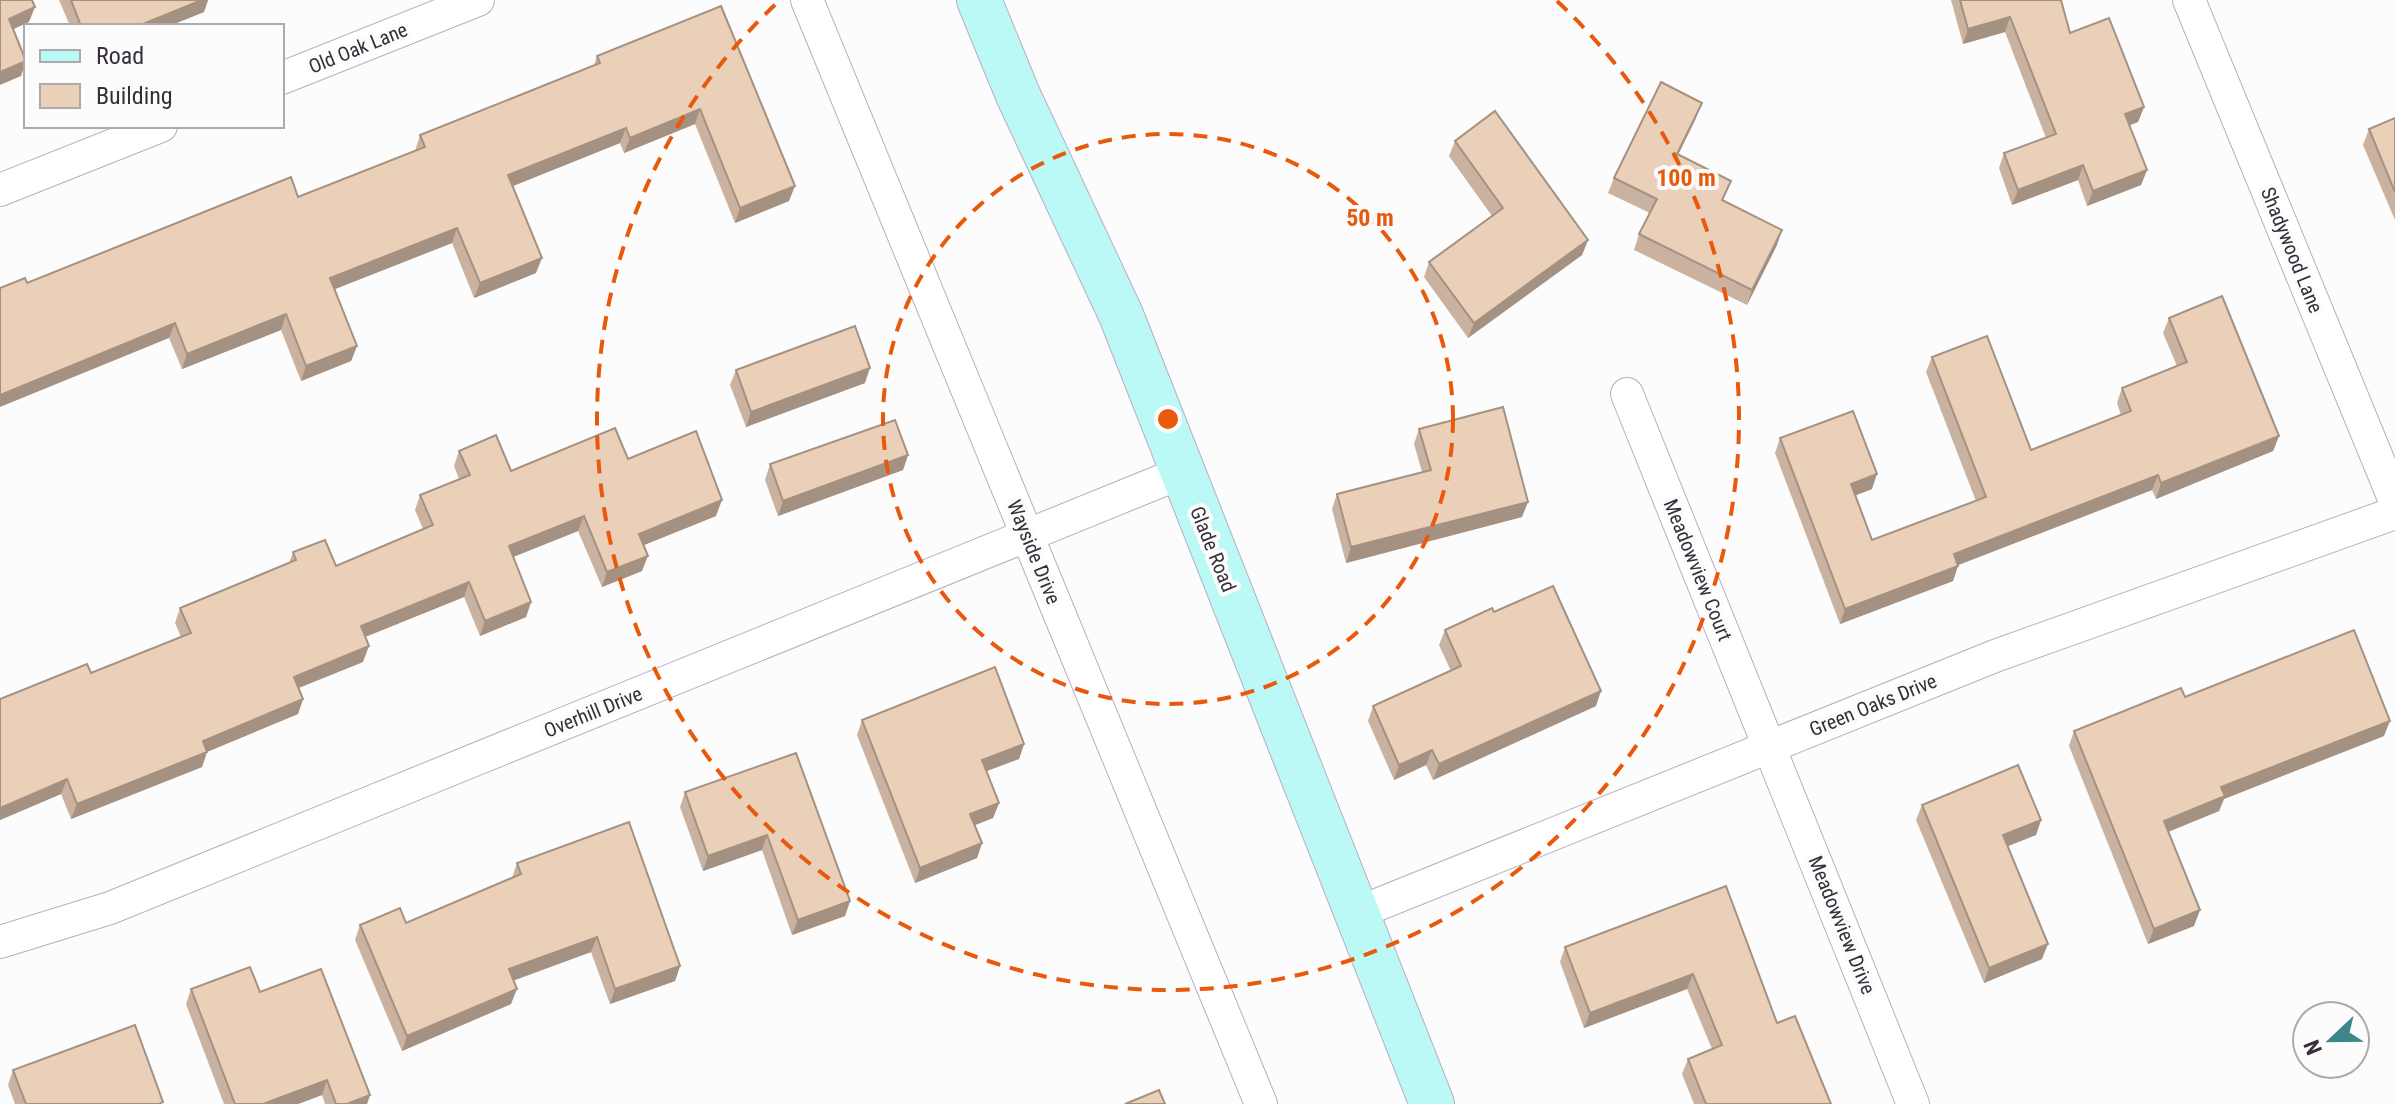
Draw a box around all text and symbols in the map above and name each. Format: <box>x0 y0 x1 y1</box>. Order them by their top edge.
street label: Old Oak Lane <box>305 17 411 79</box>
legend <box>24 24 284 128</box>
text: Road <box>96 42 144 70</box>
text: Building <box>96 82 173 110</box>
text: 100 m <box>1656 164 1716 192</box>
street label: Shadywood Lane <box>2256 184 2328 316</box>
text: 50 m <box>1346 204 1394 232</box>
centre of rings <box>1154 405 1182 433</box>
street label: Wayside Drive <box>1002 496 1066 608</box>
street label: Meadowview Court <box>1659 496 1737 644</box>
street label: Glade Road <box>1185 503 1241 595</box>
street label: Green Oaks Drive <box>1806 669 1940 741</box>
street label: Overhill Drive <box>540 681 646 743</box>
street label: Meadowview Drive <box>1803 852 1881 998</box>
north arrow <box>2291 1000 2371 1080</box>
text: N <box>2299 1036 2327 1058</box>

